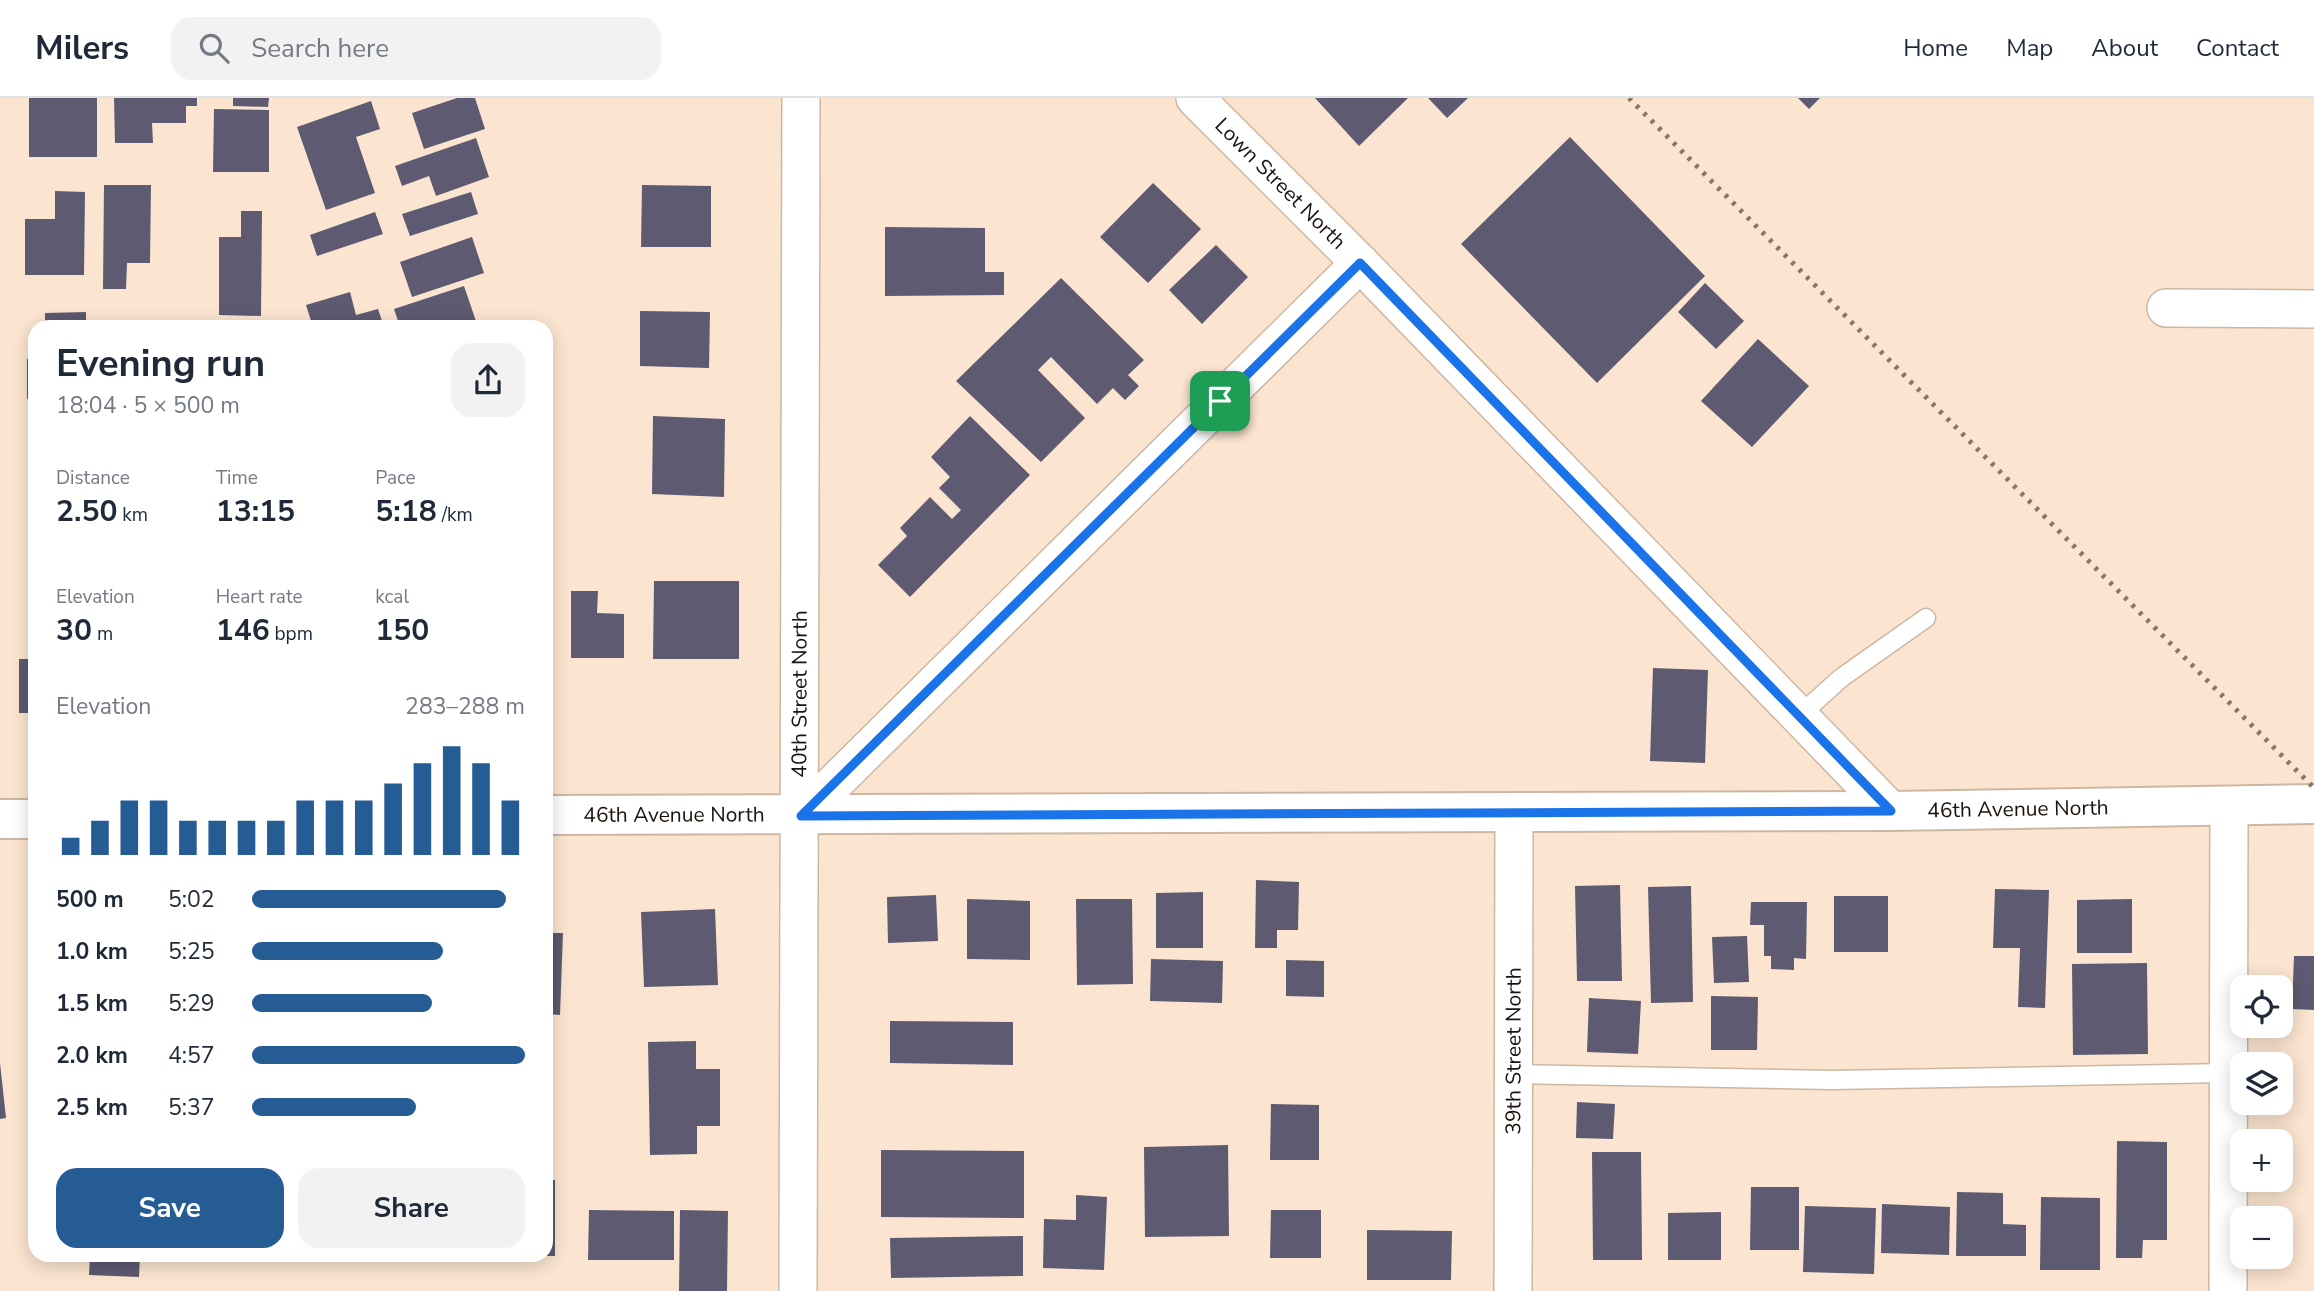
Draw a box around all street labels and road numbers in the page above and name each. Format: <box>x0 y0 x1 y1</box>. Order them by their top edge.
street label: Lown Street North <box>1209 112 1352 255</box>
street label: 40th Street North <box>785 610 814 778</box>
street label: 46th Avenue North <box>1927 793 2109 824</box>
street label: 46th Avenue North <box>583 800 765 829</box>
street label: 39th Street North <box>1499 967 1528 1135</box>

